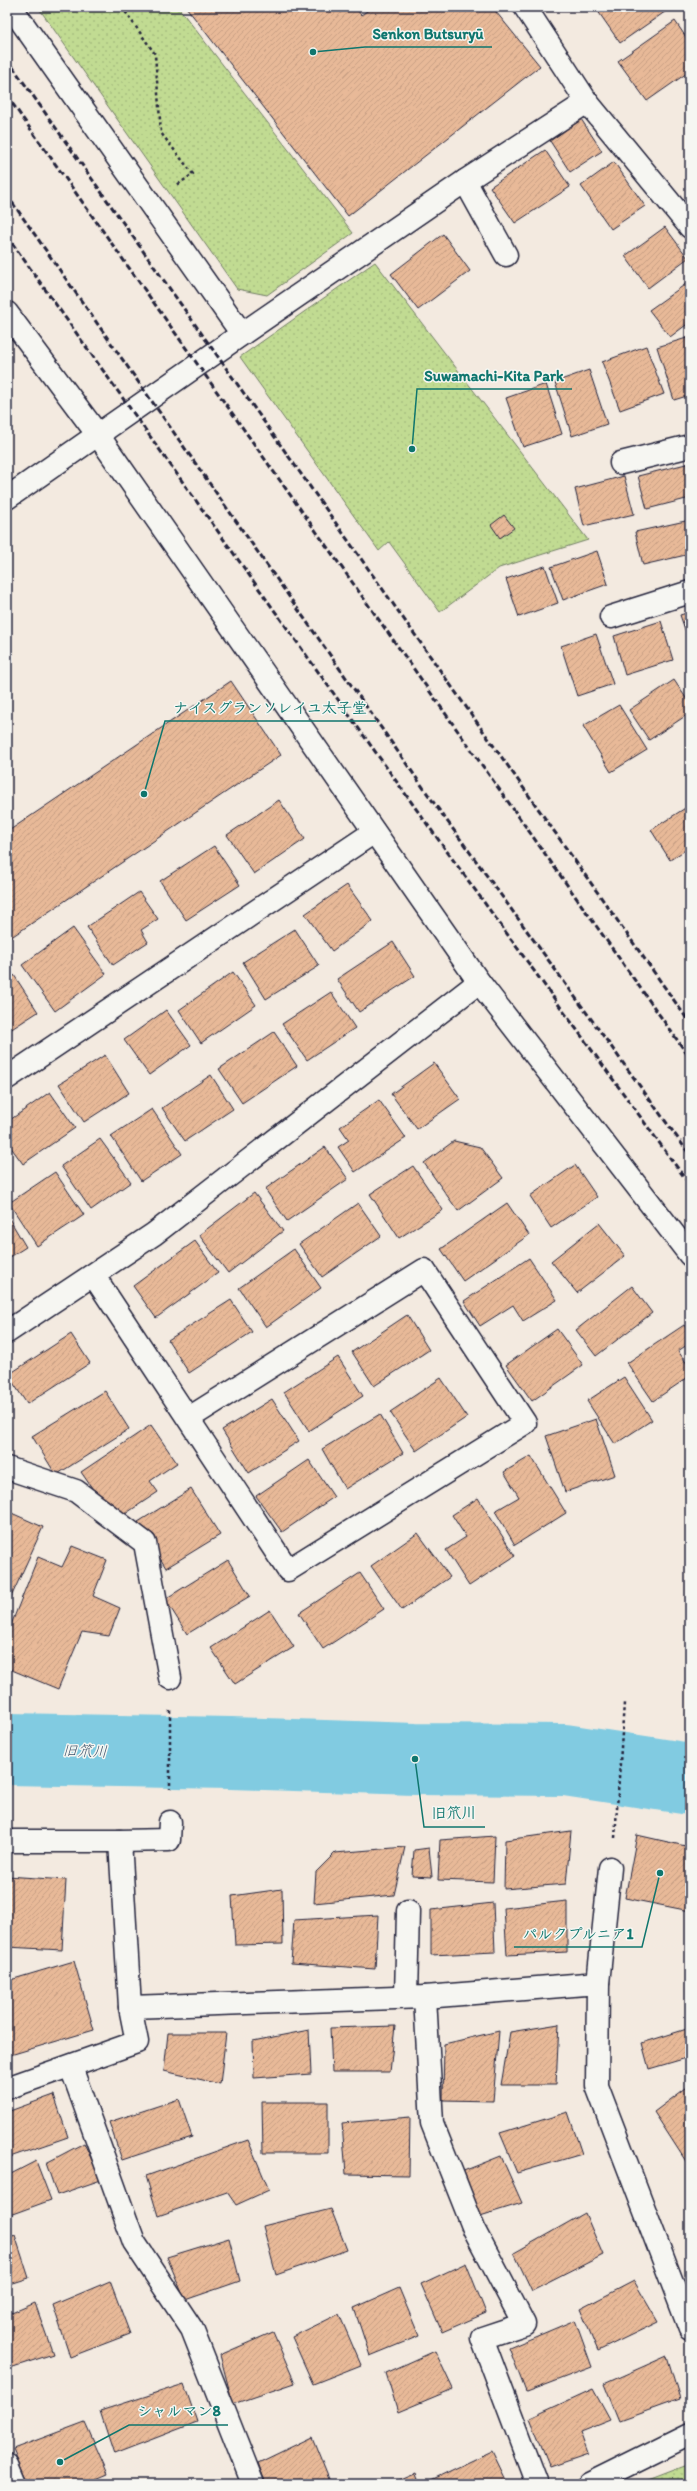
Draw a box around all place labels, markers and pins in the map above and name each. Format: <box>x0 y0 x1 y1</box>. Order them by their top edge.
callout: Senkon Butsuryū <box>365 20 492 47</box>
callout: Suwamachi-Kita Park <box>417 362 572 389</box>
callout: ナイスグランソレイユ太子堂 <box>165 694 376 721</box>
callout: 旧笊川 <box>424 1800 485 1827</box>
callout: パルクプルニア1 <box>514 1920 642 1947</box>
callout: シャルマン8 <box>129 2398 228 2425</box>

